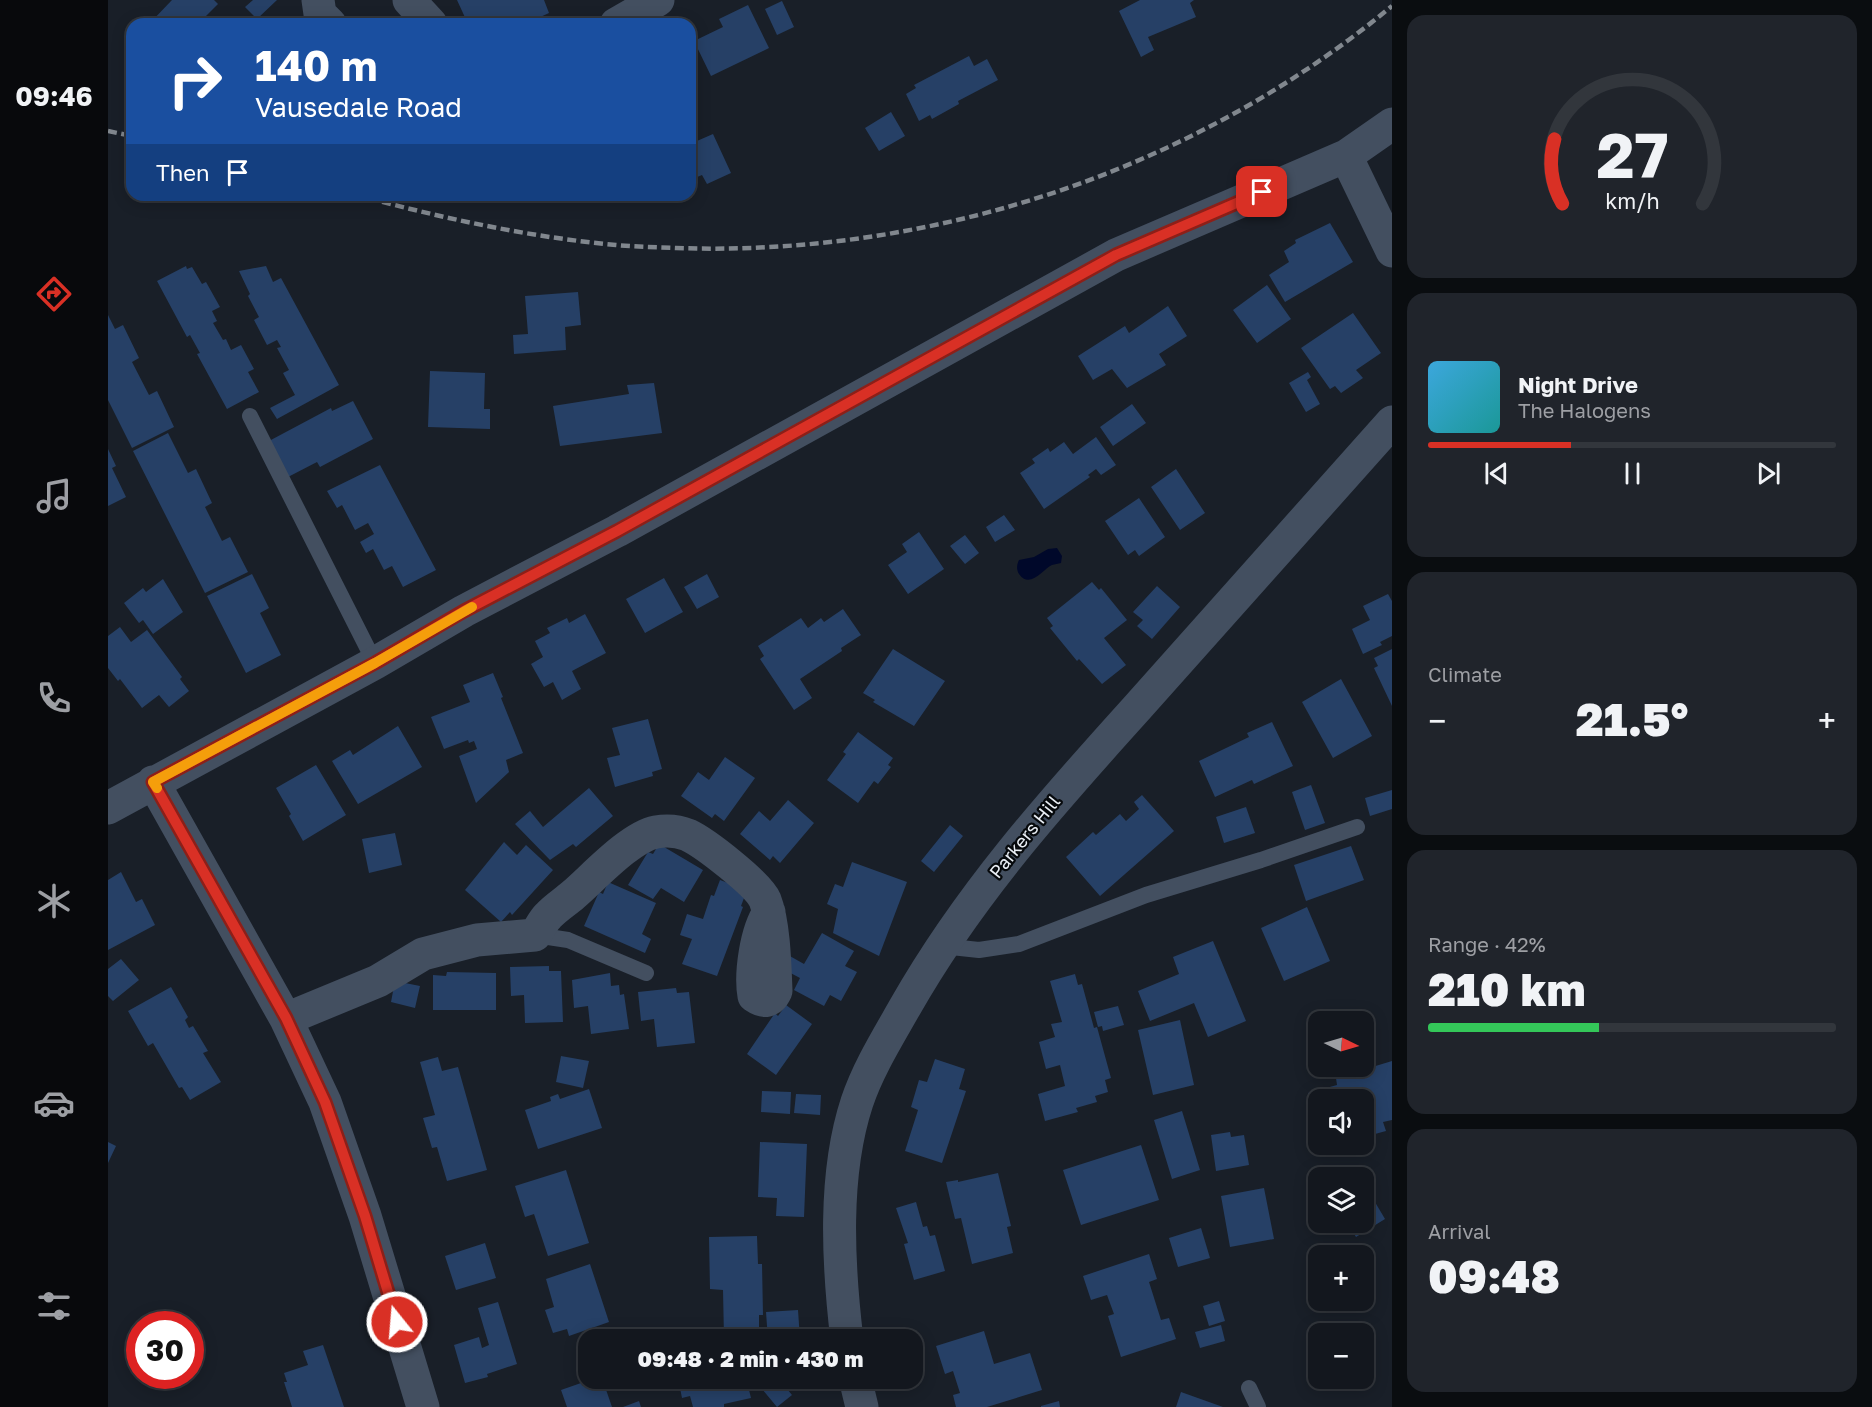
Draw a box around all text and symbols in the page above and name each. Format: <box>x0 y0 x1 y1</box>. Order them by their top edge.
text: 140 m <box>255 40 377 90</box>
icon: right <box>156 42 234 120</box>
text: 09:46 <box>15 80 93 112</box>
text: Vausedale Road <box>255 91 462 123</box>
text: 27 <box>1596 117 1668 192</box>
icon: arrive <box>221 156 254 189</box>
text: Then <box>156 159 209 186</box>
pin <box>1236 166 1287 217</box>
icon: arrive <box>1245 175 1278 208</box>
text: km/h <box>1605 188 1659 214</box>
icon: directions <box>33 273 75 315</box>
text: Night Drive <box>1518 371 1638 398</box>
text: The Halogens <box>1518 398 1651 422</box>
icon: previous <box>1480 457 1513 490</box>
icon: pause <box>1616 457 1649 490</box>
icon: next <box>1752 457 1785 490</box>
icon: music <box>33 475 75 517</box>
text: Climate <box>1428 662 1502 686</box>
icon: phone <box>33 677 75 719</box>
text: 21.5° <box>1576 692 1688 746</box>
text: − <box>1428 701 1446 740</box>
text: + <box>1818 701 1836 740</box>
street label: Parkers Hill <box>984 790 1064 882</box>
icon: climate <box>33 880 75 922</box>
text: Range · 42% <box>1428 932 1546 956</box>
text: 210 km <box>1428 962 1586 1016</box>
north arrow <box>1308 1011 1374 1077</box>
map controls <box>1308 1011 1374 1389</box>
icon: car <box>33 1082 75 1124</box>
button: sound <box>1308 1089 1374 1155</box>
button: layers <box>1308 1167 1374 1233</box>
text: Arrival <box>1428 1219 1491 1243</box>
button: + <box>1308 1245 1374 1311</box>
text: 09:48 <box>1428 1249 1560 1303</box>
icon: filters <box>33 1285 75 1327</box>
position arrow <box>365 1290 429 1354</box>
speed limit sign: 30 <box>126 1311 204 1389</box>
button: − <box>1308 1323 1374 1389</box>
text: 09:48 · 2 min · 430 m <box>638 1345 863 1372</box>

